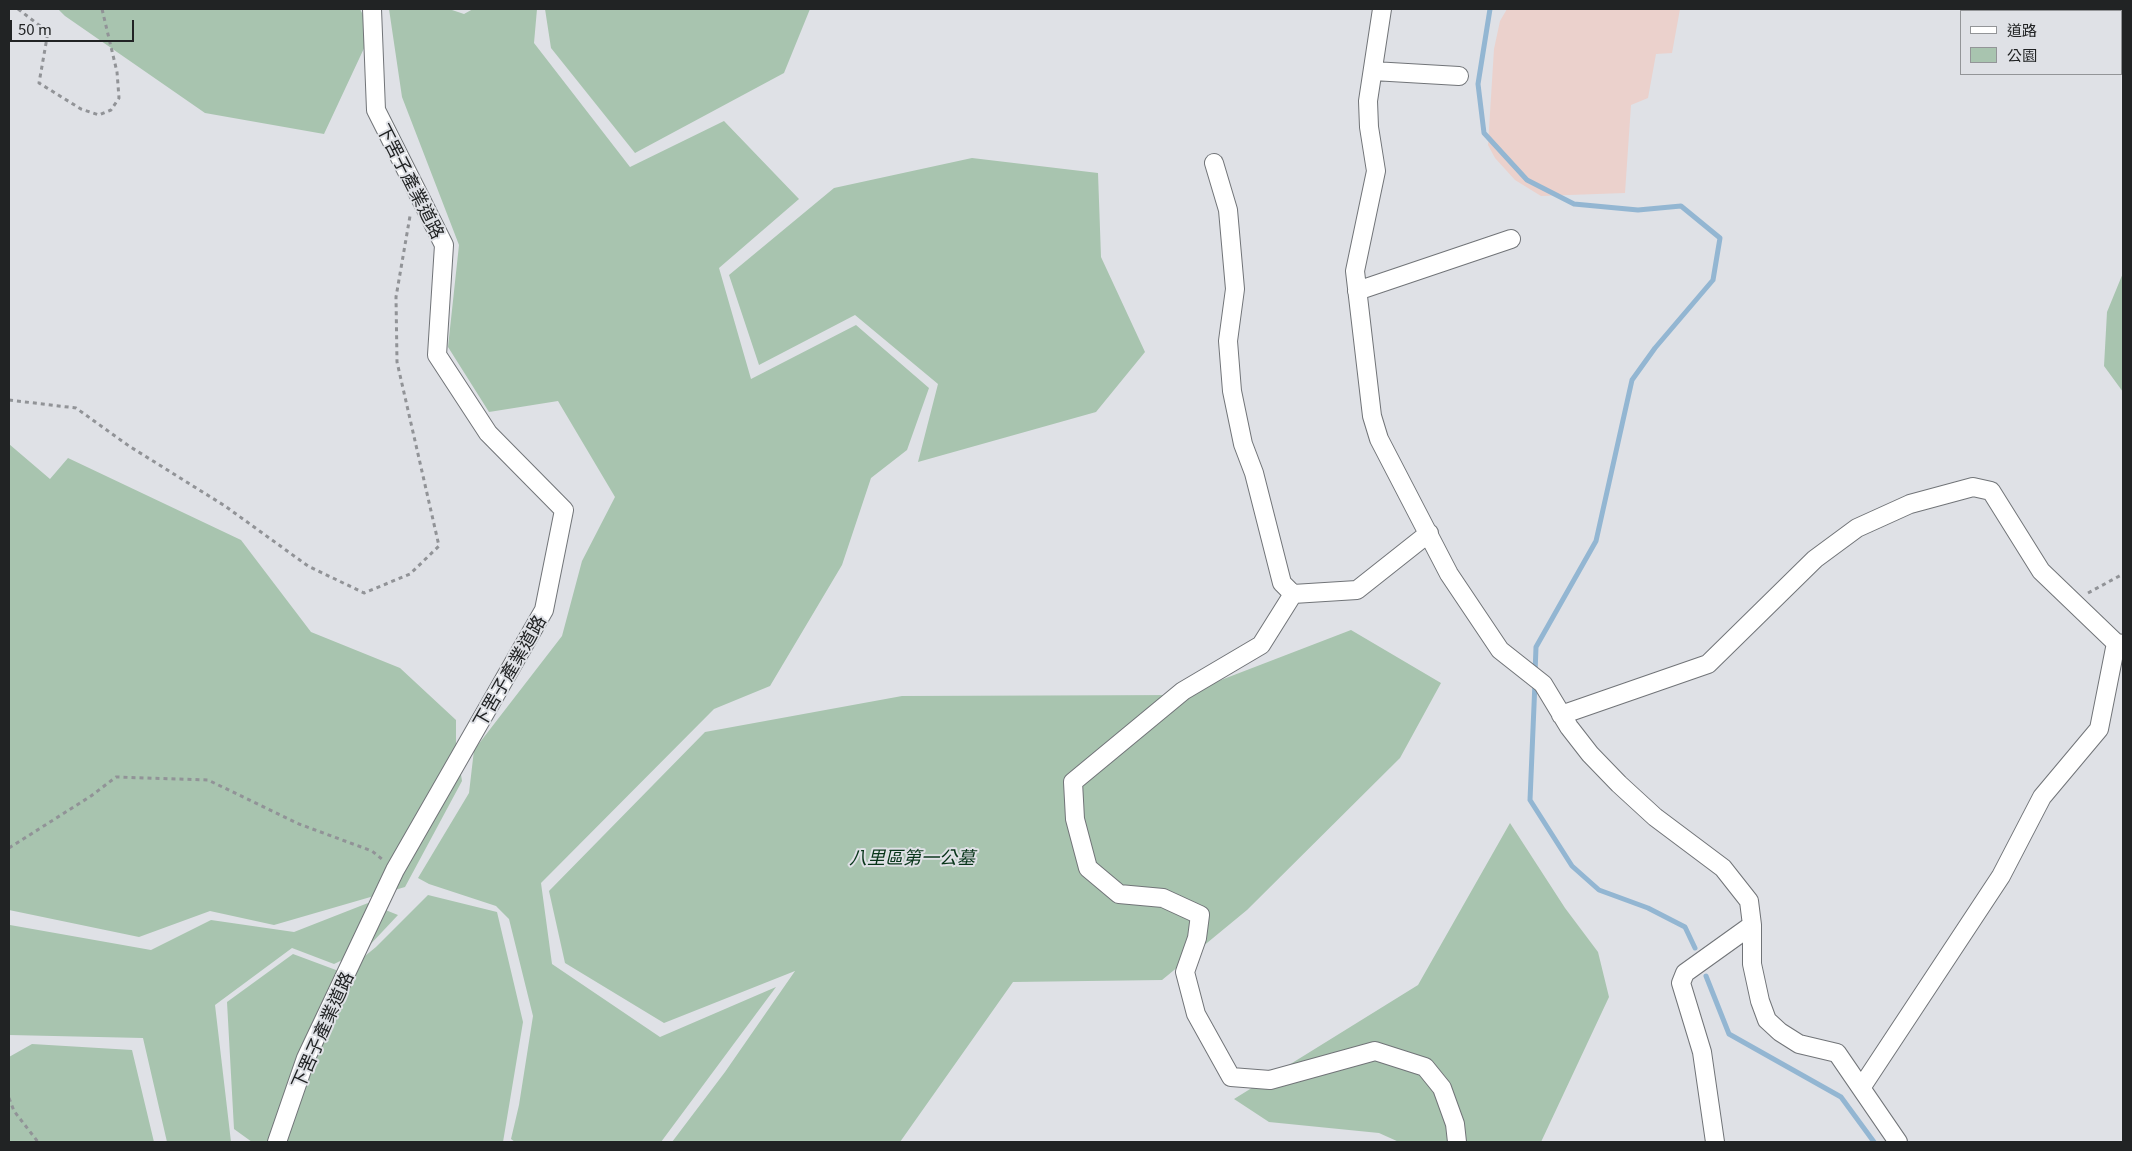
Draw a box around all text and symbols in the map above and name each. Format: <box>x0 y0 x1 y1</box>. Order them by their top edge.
scale bar <box>12 10 136 42</box>
legend <box>1960 10 2122 75</box>
text: 50 m <box>18 18 52 39</box>
text: 道路 <box>2007 19 2037 40</box>
text: 公園 <box>2007 44 2037 65</box>
street label: 下罟子產業道路 <box>373 120 449 242</box>
street label: 下罟子產業道路 <box>468 611 550 731</box>
park label: 八里區第一公墓 <box>849 846 975 868</box>
street label: 下罟子產業道路 <box>287 968 357 1092</box>

